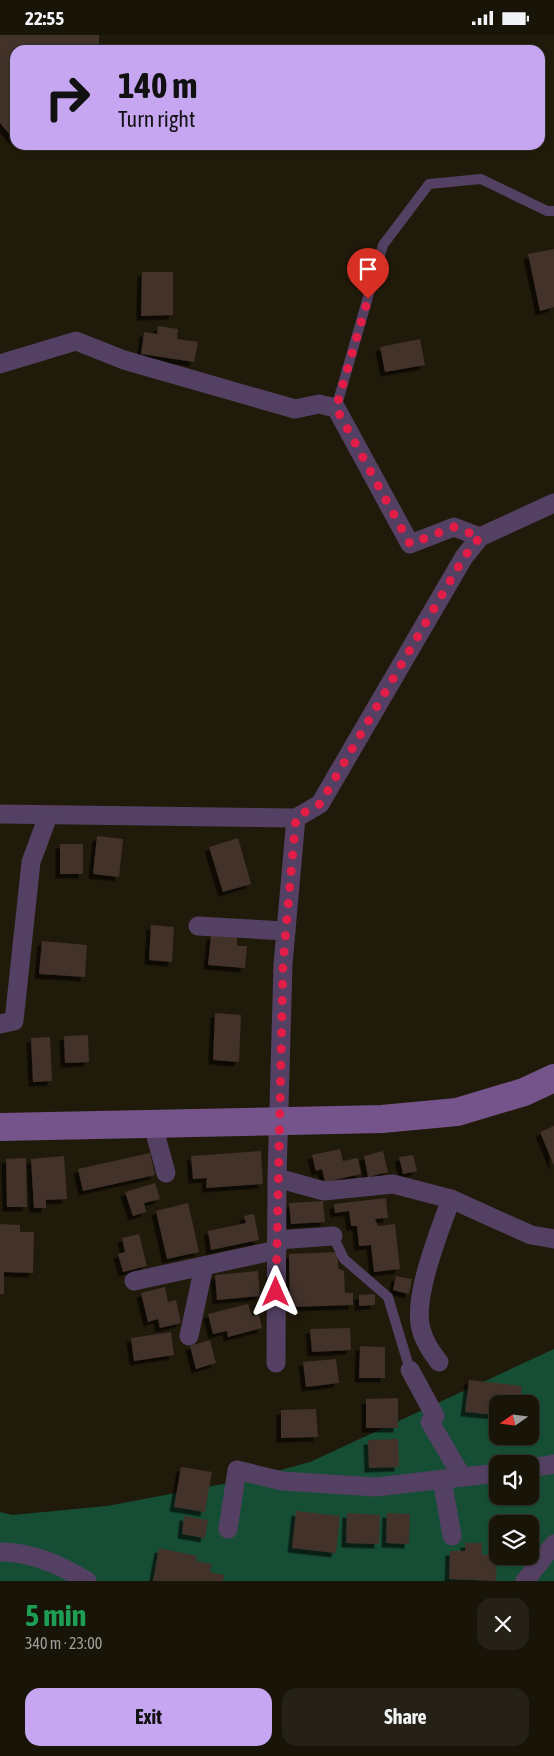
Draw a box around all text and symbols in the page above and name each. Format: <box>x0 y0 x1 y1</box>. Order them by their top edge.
text: 22:55 <box>25 7 64 29</box>
icon: right <box>35 65 100 130</box>
text: 140 m <box>118 65 197 105</box>
text: Turn right <box>118 106 195 132</box>
pin <box>347 248 389 299</box>
icon: arrive <box>354 255 382 283</box>
position arrow <box>249 1265 301 1317</box>
north arrow <box>489 1395 539 1445</box>
map controls <box>489 1395 539 1565</box>
button: sound <box>489 1455 539 1505</box>
button: layers <box>489 1515 539 1565</box>
text: 5 min <box>25 1598 86 1632</box>
button: close <box>477 1598 529 1650</box>
text: 340 m · 23:00 <box>25 1634 102 1652</box>
button: Exit <box>25 1688 272 1746</box>
button: Share <box>282 1688 529 1746</box>

